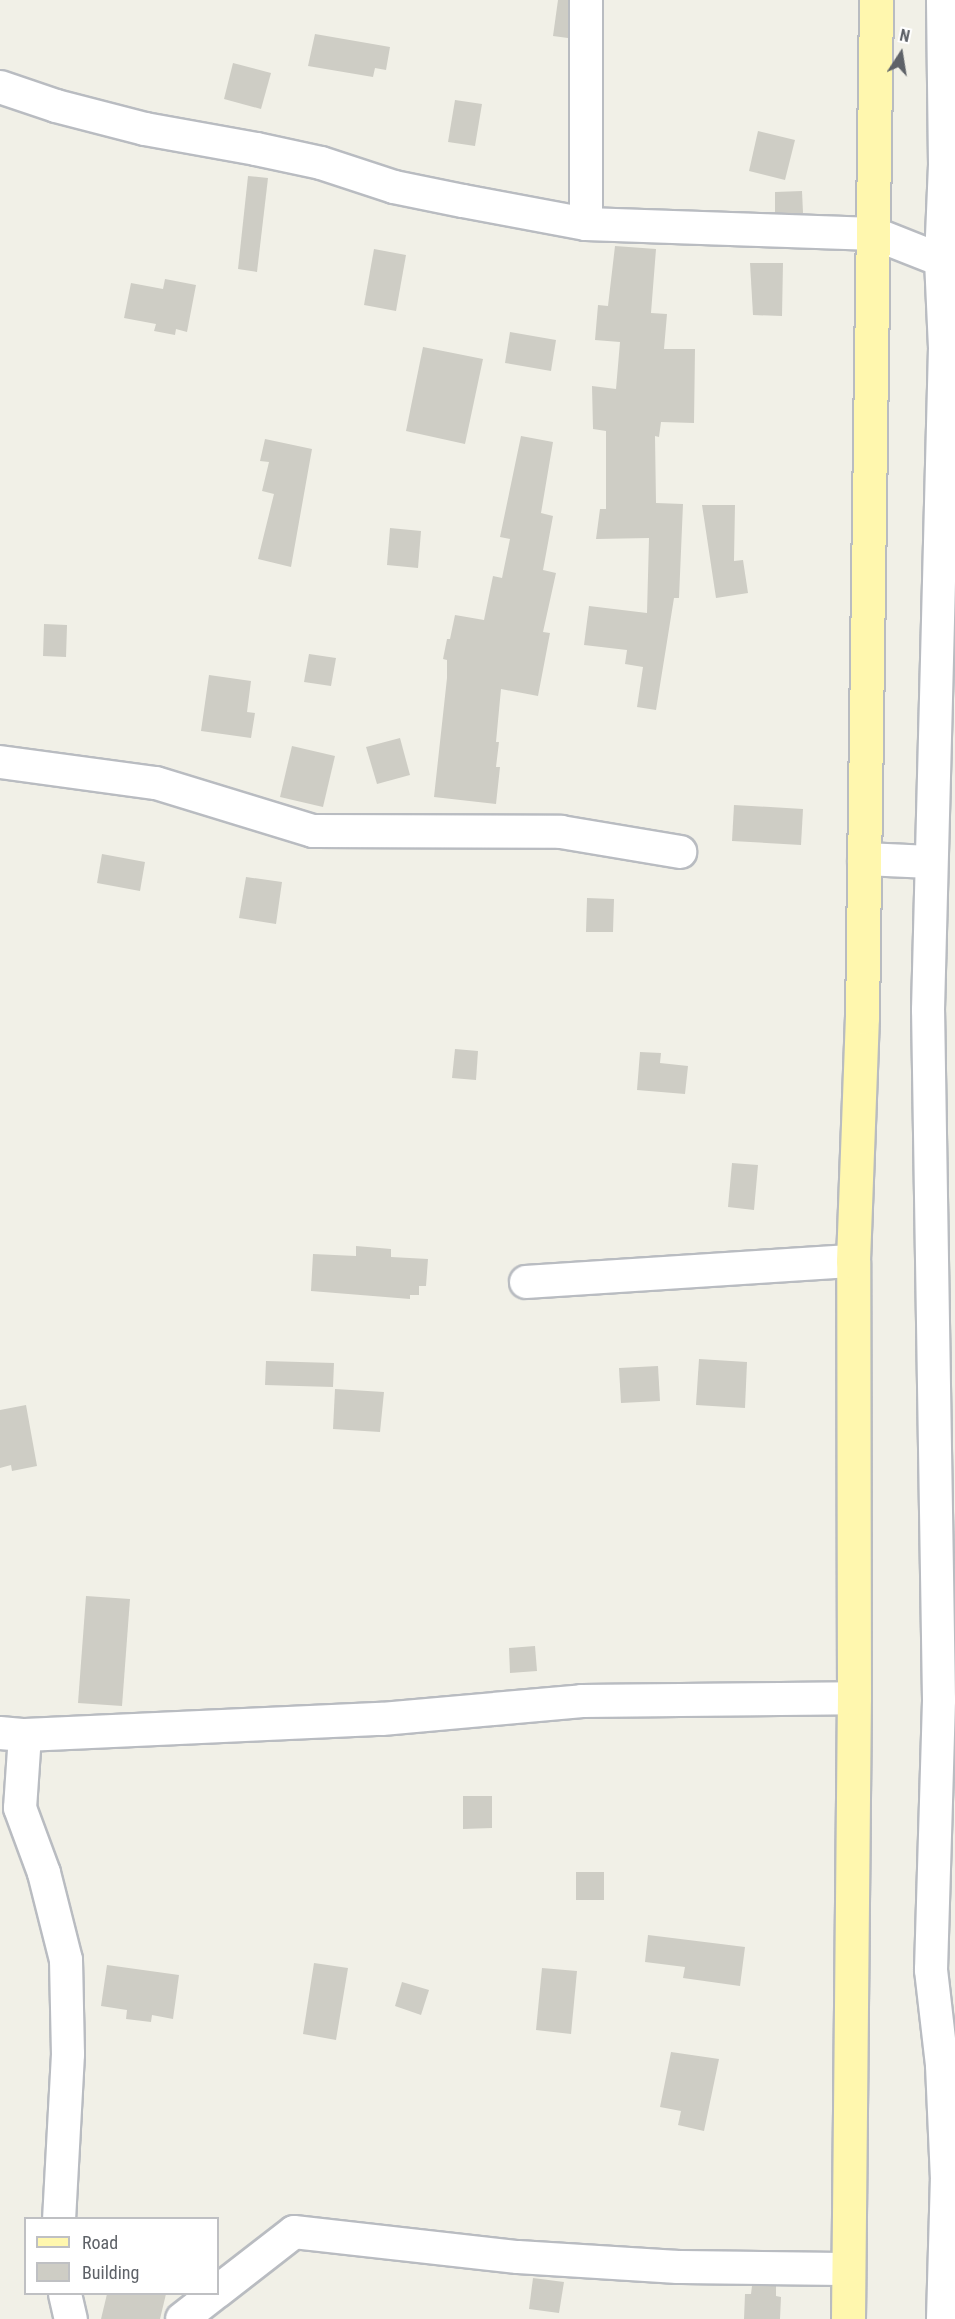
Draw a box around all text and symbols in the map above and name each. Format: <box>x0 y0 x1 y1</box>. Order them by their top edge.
north arrow <box>871 24 931 84</box>
text: N <box>898 26 912 46</box>
legend <box>24 2217 219 2295</box>
text: Road <box>82 2232 118 2253</box>
text: Building <box>82 2262 139 2283</box>

